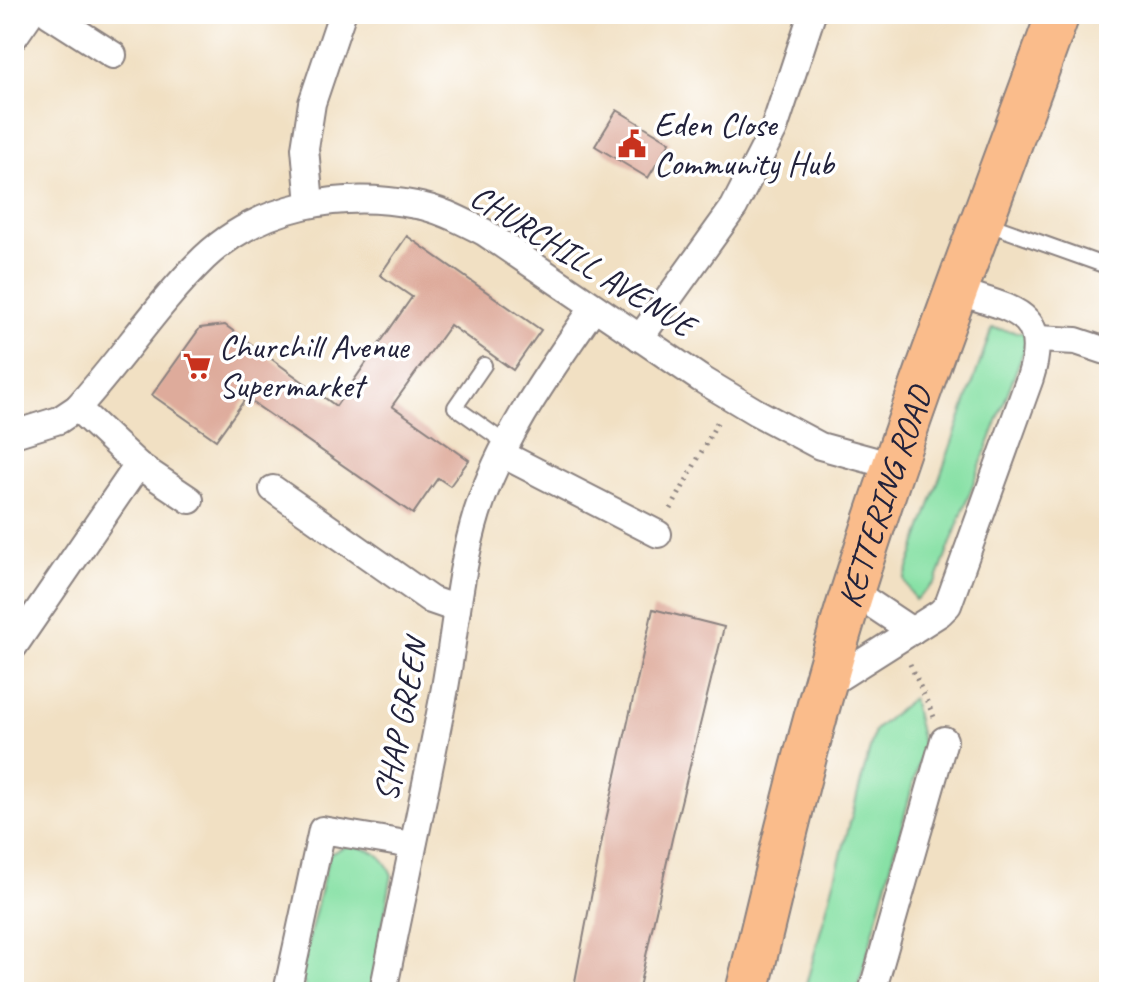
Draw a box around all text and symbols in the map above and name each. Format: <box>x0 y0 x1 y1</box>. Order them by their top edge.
place label: Eden Close Community Hub <box>654 103 836 185</box>
public building icon: Eden Close Community Hub <box>617 129 647 159</box>
street label: CHURCHILL AVENUE <box>463 174 706 349</box>
place label: Churchill Avenue Supermarket <box>219 325 410 407</box>
supermarket icon: Churchill Avenue Supermarket <box>182 351 212 381</box>
street label: KETTERING ROAD <box>828 379 942 613</box>
street label: SHAP GREEN <box>364 631 438 805</box>

